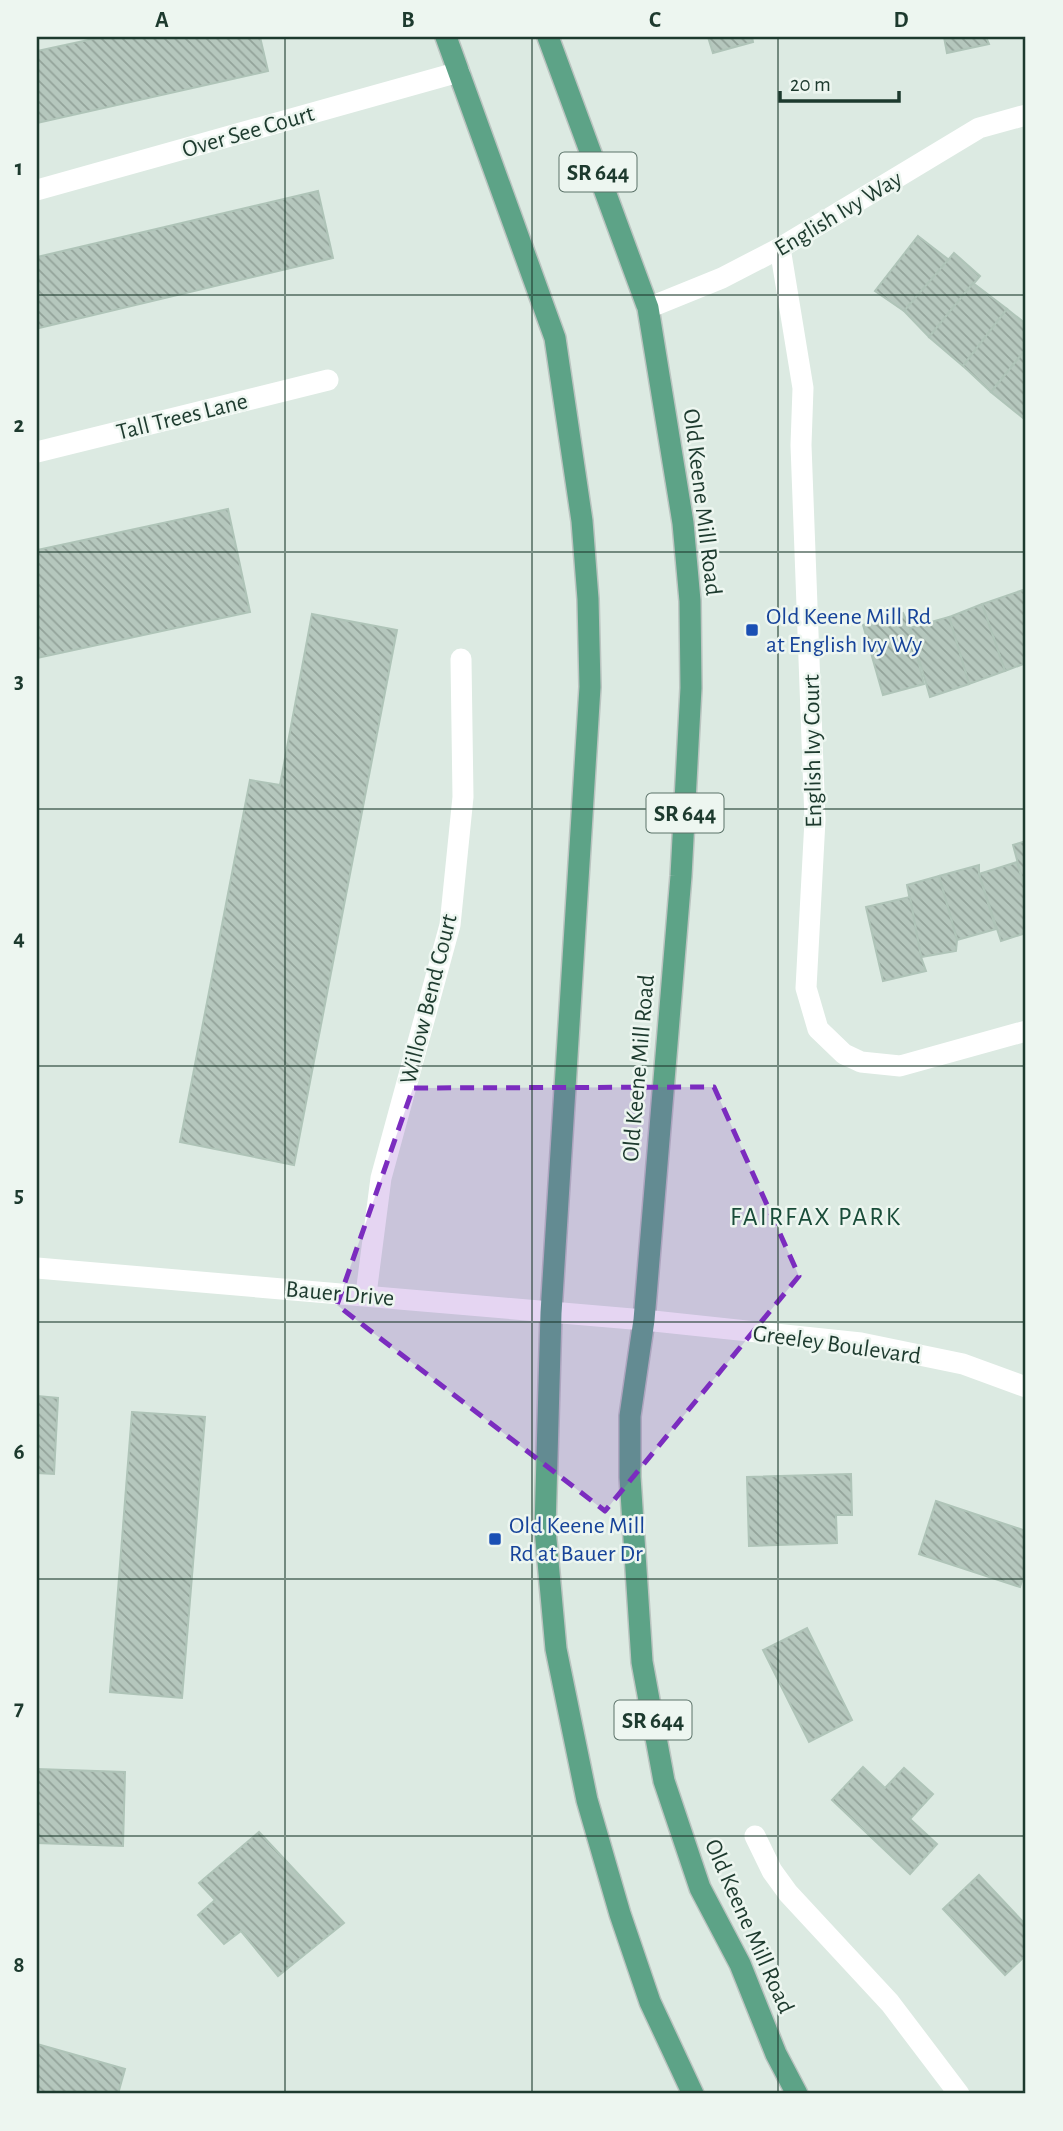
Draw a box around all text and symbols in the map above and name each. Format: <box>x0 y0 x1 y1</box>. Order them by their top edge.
text: A <box>155 9 169 32</box>
text: B <box>401 9 415 32</box>
text: C <box>649 9 661 32</box>
text: D <box>893 9 909 32</box>
scale bar <box>780 60 898 104</box>
text: 20 m <box>790 74 831 95</box>
street label: Over See Court <box>180 102 317 162</box>
road number: SR 644 <box>560 153 636 192</box>
text: 1 <box>15 157 23 180</box>
street label: English Ivy Way <box>771 167 906 261</box>
street label: Tall Trees Lane <box>114 389 250 445</box>
street label: Old Keene Mill Road <box>679 407 725 597</box>
text: 2 <box>14 414 25 437</box>
place label: Old Keene Mill Rd at English Ivy Wy <box>766 605 931 657</box>
marker: Old Keene Mill Rd at English Ivy Wy <box>744 622 760 638</box>
text: 3 <box>14 670 24 693</box>
street label: English Ivy Court <box>800 674 826 828</box>
road number: SR 644 <box>646 793 724 832</box>
street label: Willow Bend Court <box>396 911 462 1087</box>
text: 4 <box>13 927 25 950</box>
street label: Old Keene Mill Road <box>619 973 659 1163</box>
text: 5 <box>14 1184 24 1207</box>
district label: FAIRFAX PARK <box>730 1204 902 1230</box>
street label: Bauer Drive <box>285 1277 395 1311</box>
street label: Greeley Boulevard <box>751 1321 922 1369</box>
text: 6 <box>13 1441 25 1464</box>
place label: Old Keene Mill Rd at Bauer Dr <box>509 1514 645 1566</box>
marker: Old Keene Mill Rd at Bauer Dr <box>487 1531 503 1547</box>
text: 7 <box>14 1697 24 1720</box>
road number: SR 644 <box>614 1700 692 1740</box>
street label: Old Keene Mill Road <box>700 1836 798 2017</box>
text: 8 <box>13 1954 25 1977</box>

